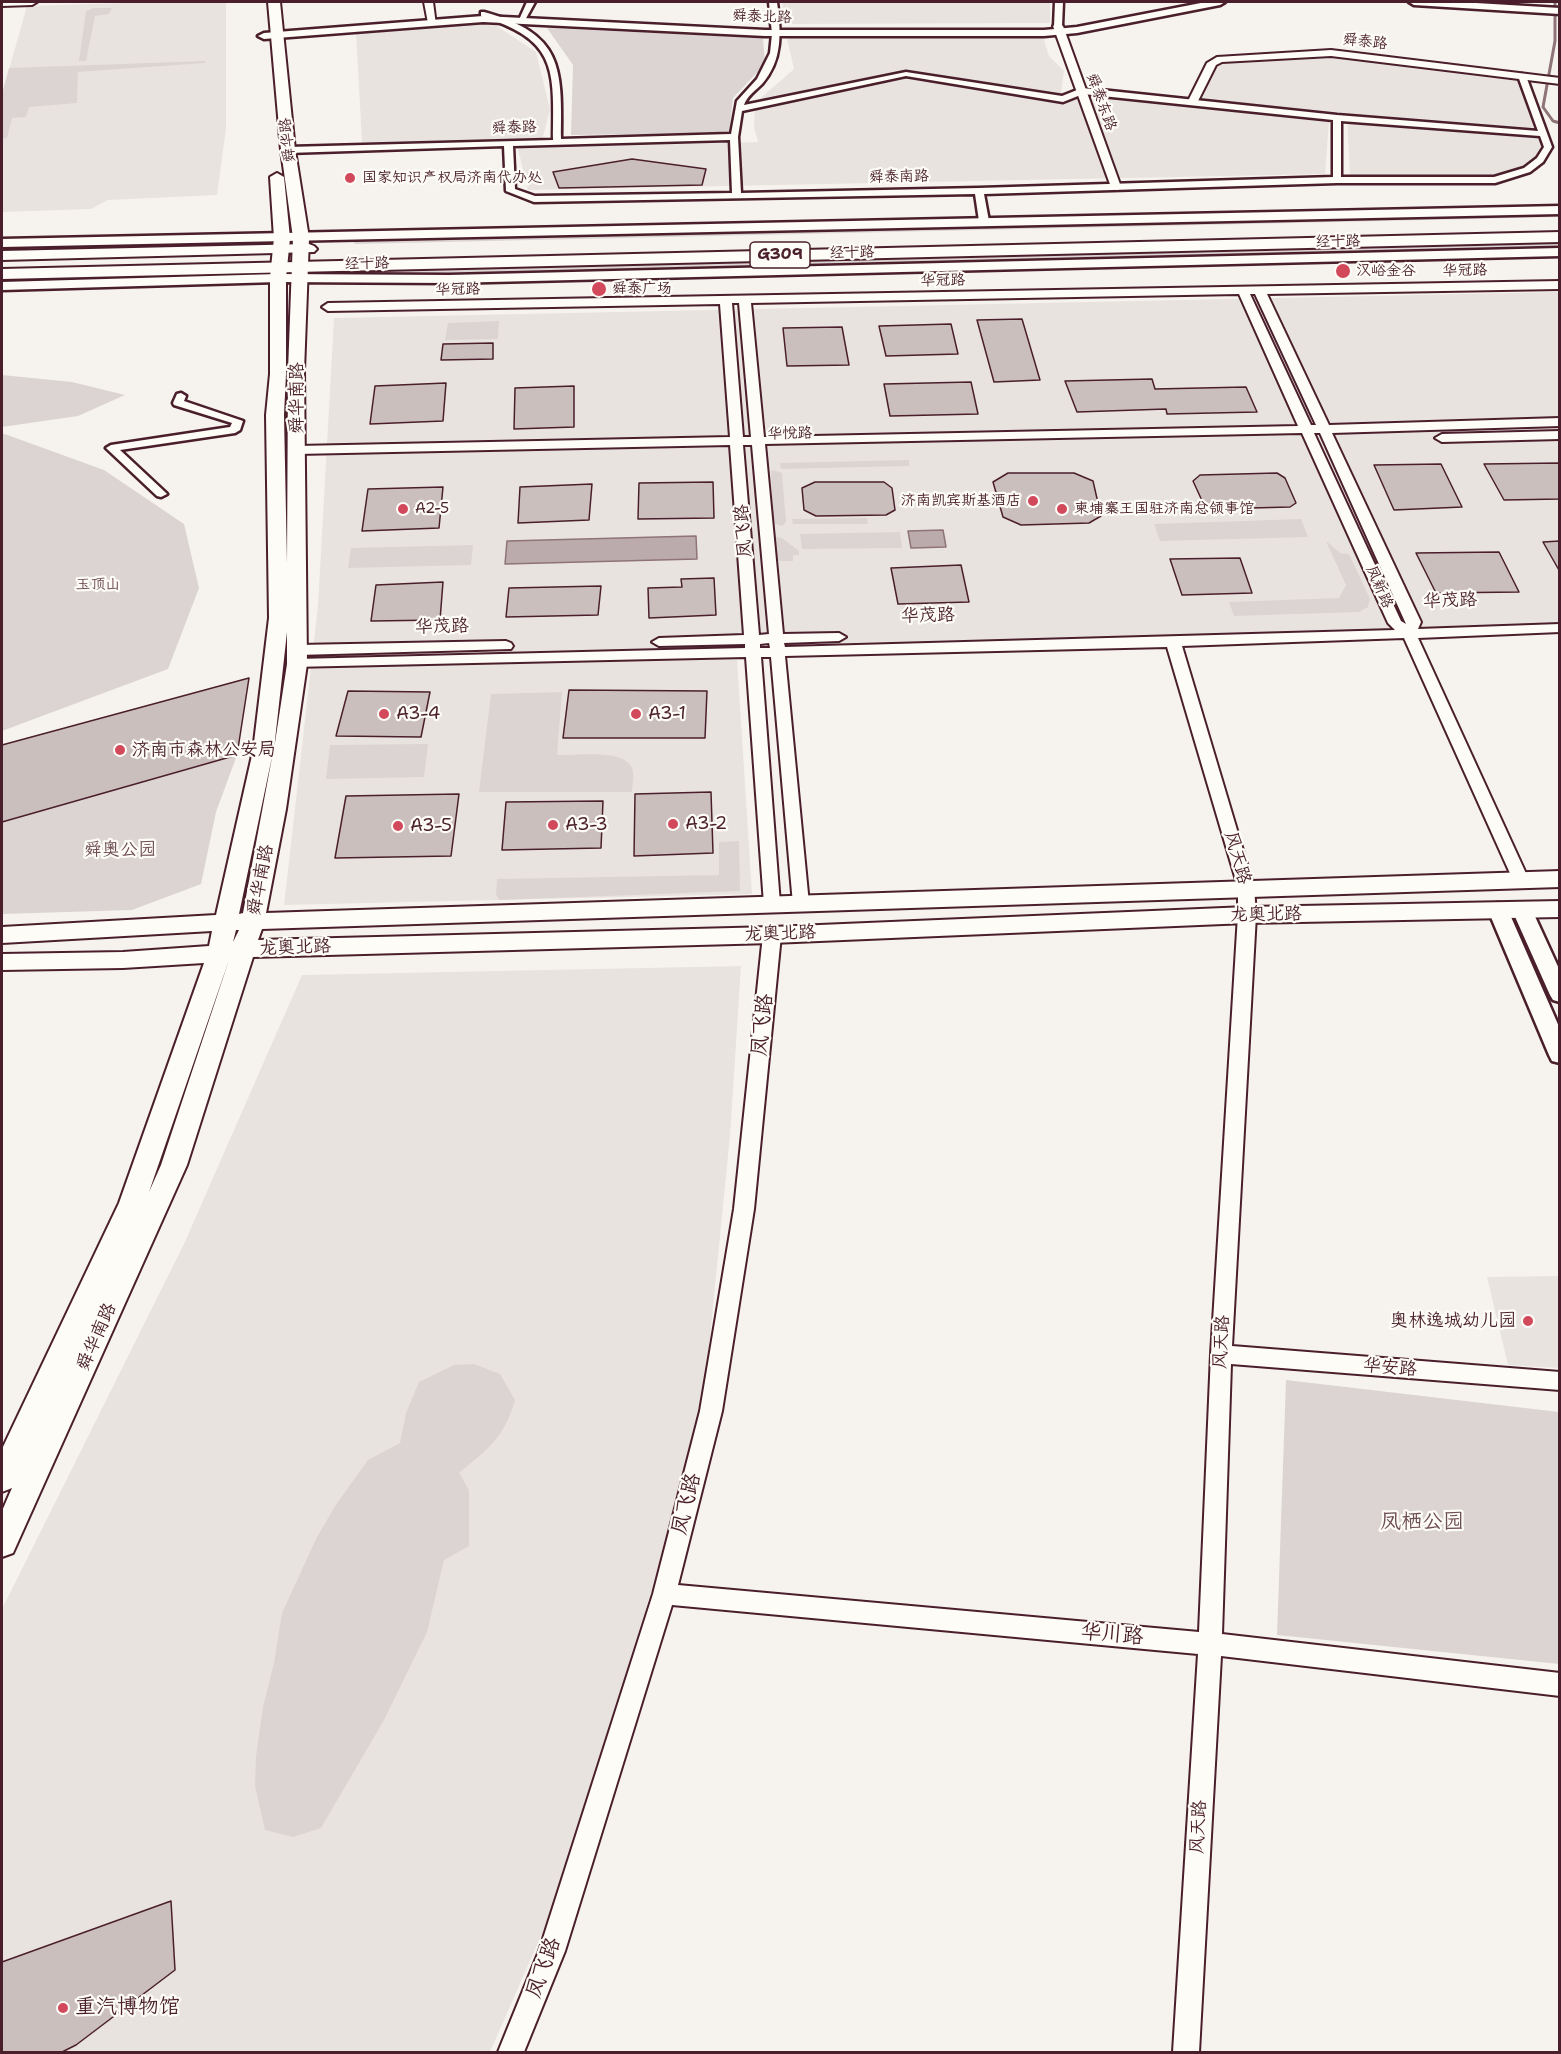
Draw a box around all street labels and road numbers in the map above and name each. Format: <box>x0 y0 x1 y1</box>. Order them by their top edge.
street label: 舜泰北路 <box>732 7 792 27</box>
street label: 舜泰路 <box>1342 30 1388 54</box>
street label: 舜泰东路 <box>1082 71 1120 133</box>
street label: 舜华路 <box>277 117 299 163</box>
street label: 舜泰路 <box>491 118 537 138</box>
street label: 舜泰南路 <box>869 167 929 187</box>
street label: 经十路 <box>1315 233 1361 251</box>
road number: G309 <box>750 242 810 268</box>
street label: 经十路 <box>829 244 875 262</box>
street label: 经十路 <box>344 255 390 273</box>
street label: 华冠路 <box>1442 262 1488 280</box>
street label: 华冠路 <box>920 272 966 290</box>
street label: 华冠路 <box>435 281 481 299</box>
street label: 舜华南路 <box>286 362 308 434</box>
street label: 华悦路 <box>767 425 813 443</box>
street label: 凤飞路 <box>731 503 757 559</box>
street label: 凤新路 <box>1362 563 1396 611</box>
street label: 华茂路 <box>1423 589 1477 613</box>
street label: 华茂路 <box>901 605 955 627</box>
street label: 华茂路 <box>415 616 469 638</box>
street label: 风天路 <box>1219 829 1255 887</box>
street label: 舜华南路 <box>244 843 278 917</box>
street label: 龙奥北路 <box>1230 904 1302 926</box>
street label: 龙奥北路 <box>744 922 816 946</box>
street label: 龙奥北路 <box>259 936 331 960</box>
street label: 凤飞路 <box>747 992 779 1058</box>
street label: 舜华南路 <box>72 1300 122 1374</box>
street label: 风天路 <box>1210 1314 1234 1370</box>
street label: 华安路 <box>1362 1355 1418 1381</box>
street label: 凤飞路 <box>667 1470 707 1538</box>
street label: 华川路 <box>1080 1620 1144 1650</box>
street label: 风天路 <box>1187 1799 1211 1855</box>
street label: 凤飞路 <box>521 1934 567 2002</box>

